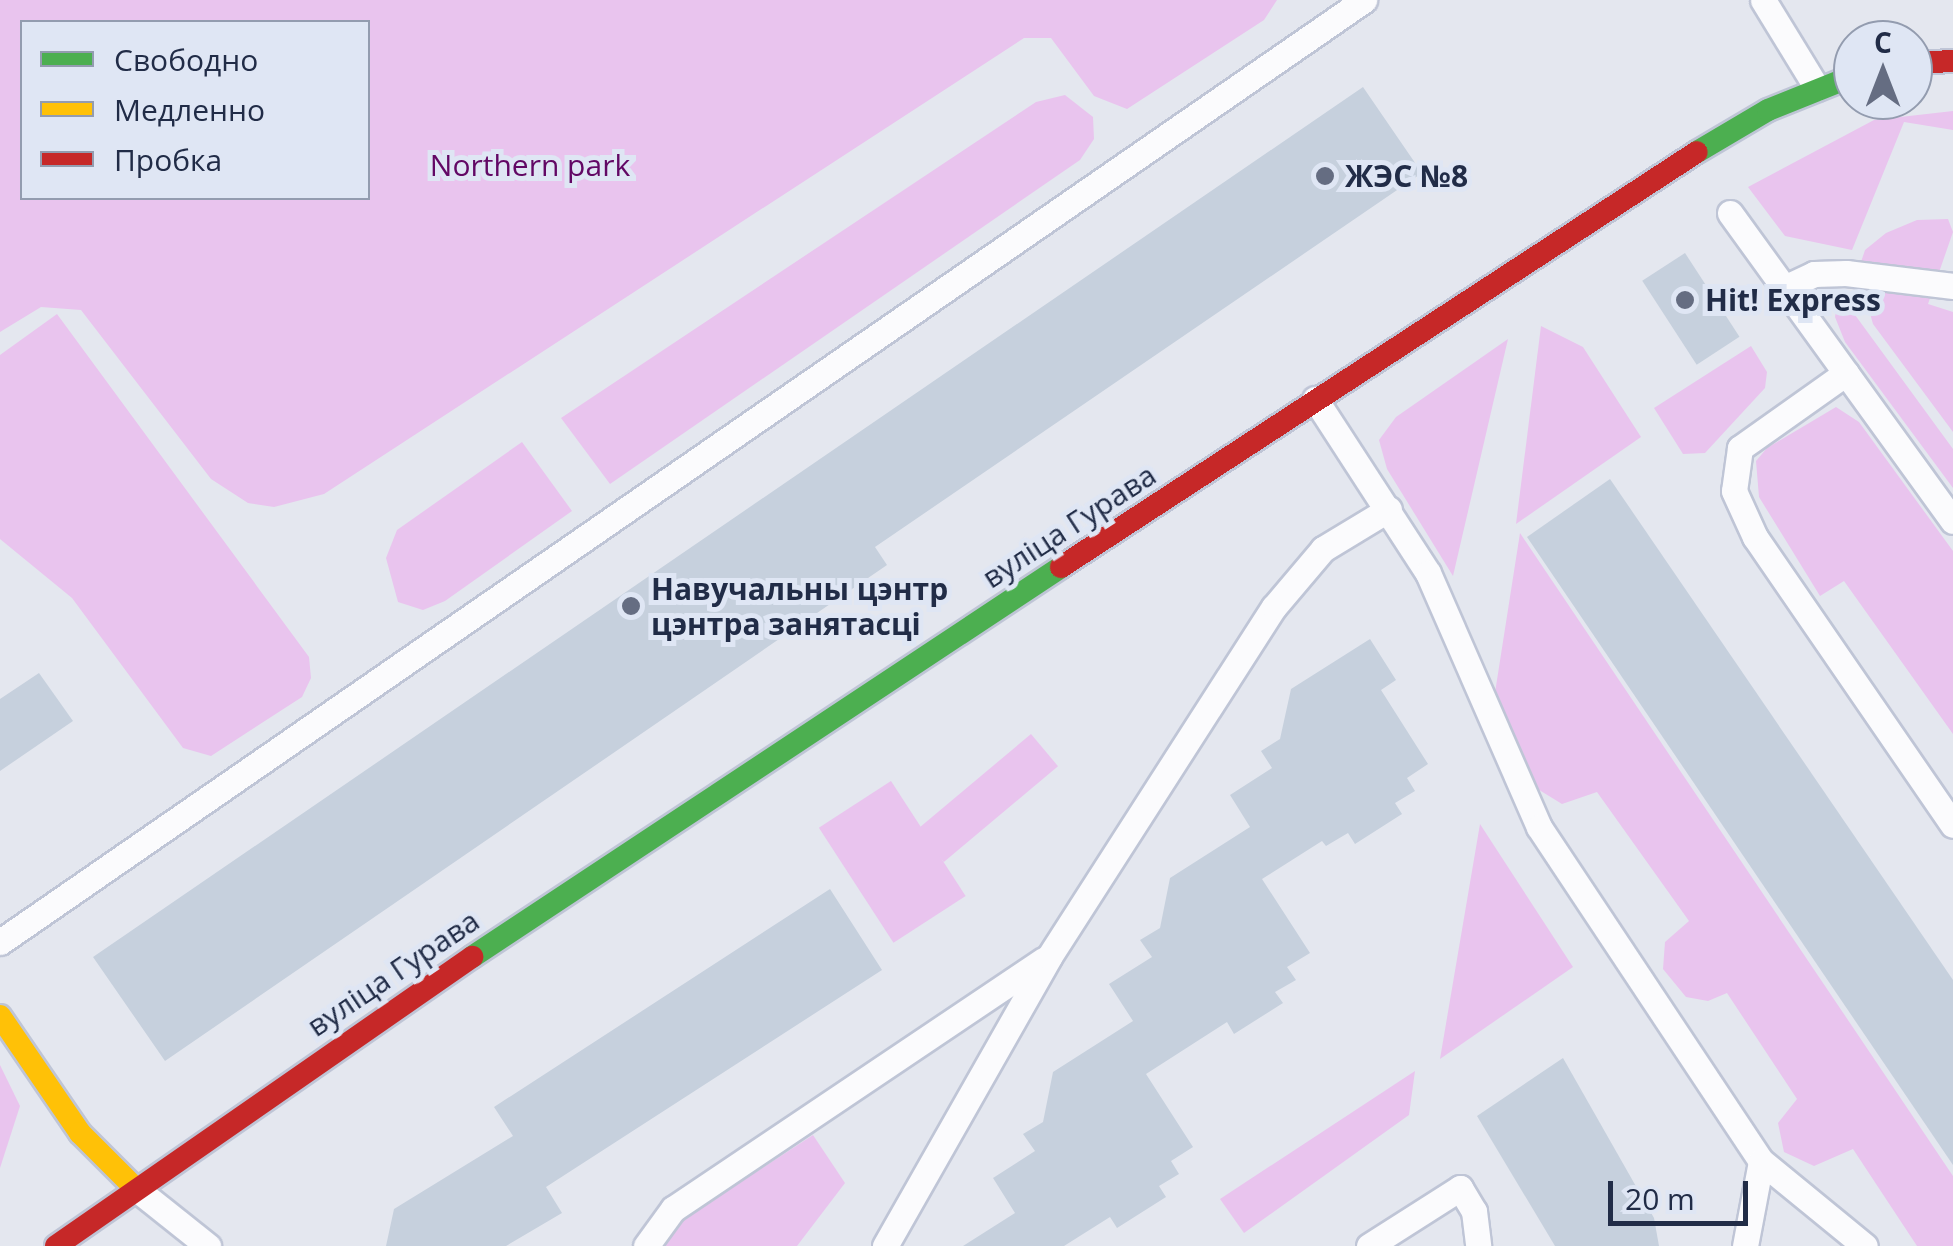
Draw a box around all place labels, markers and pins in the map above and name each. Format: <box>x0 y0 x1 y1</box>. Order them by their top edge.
place label: ЖЭС №8 <box>1345 158 1468 194</box>
marker: ЖЭС №8 <box>1314 165 1336 187</box>
place label: Hit! Express <box>1705 282 1881 318</box>
marker: Hit! Express <box>1674 289 1696 311</box>
place label: Навучальны цэнтр цэнтра занятасці <box>651 571 948 642</box>
marker: Навучальны цэнтр цэнтра занятасці <box>620 595 642 617</box>

